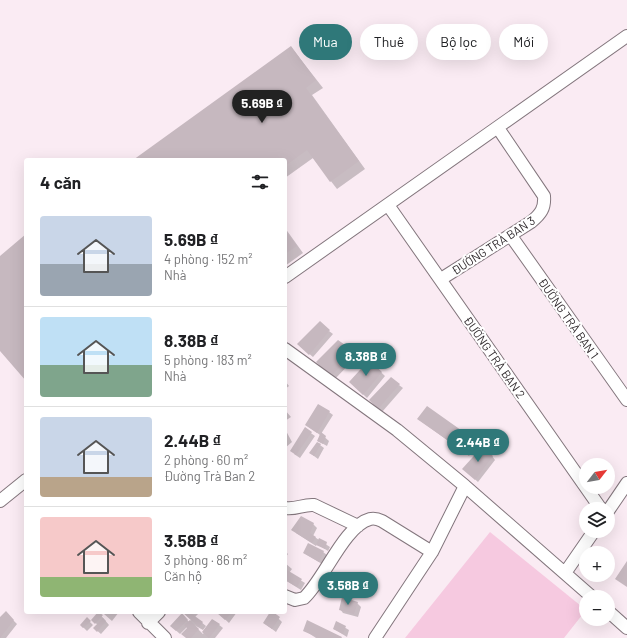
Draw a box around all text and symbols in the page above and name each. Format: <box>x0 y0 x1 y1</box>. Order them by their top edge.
chip: Mua <box>299 24 352 60</box>
chip: Thuê <box>360 24 418 60</box>
chip: Bộ lọc <box>426 24 491 60</box>
chip: Mới <box>499 24 548 60</box>
pin: 5.69B ₫ <box>225 90 299 124</box>
text: 5.69B ₫ <box>241 95 283 111</box>
icon: filters <box>249 171 271 193</box>
text: 4 căn <box>40 172 81 192</box>
street label: ĐƯỜNG TRÀ BAN 3 <box>449 213 537 277</box>
text: 5.69B ₫ <box>164 229 219 249</box>
icon: home <box>72 232 120 280</box>
text: 4 phòng · 152 m² <box>164 251 253 267</box>
text: Nhà <box>164 267 186 283</box>
street label: ĐƯỜNG TRÀ BAN 1 <box>536 275 602 361</box>
street label: ĐƯỜNG TRÀ BAN 2 <box>461 313 529 401</box>
text: 8.38B ₫ <box>164 330 219 350</box>
icon: home <box>72 333 120 381</box>
pin: 8.38B ₫ <box>329 343 403 377</box>
text: 8.38B ₫ <box>345 348 387 364</box>
text: 5 phòng · 183 m² <box>164 352 252 368</box>
text: Nhà <box>164 368 186 384</box>
pin: 2.44B ₫ <box>441 429 515 463</box>
text: 2.44B ₫ <box>164 430 221 450</box>
icon: home <box>72 433 120 481</box>
text: 2.44B ₫ <box>456 434 500 450</box>
text: 2 phòng · 60 m² <box>164 452 248 468</box>
north arrow <box>579 458 615 494</box>
map controls <box>579 458 615 626</box>
text: Đường Trà Ban 2 <box>164 468 255 484</box>
button: layers <box>579 502 615 538</box>
text: 3.58B ₫ <box>164 530 219 550</box>
icon: home <box>72 533 120 581</box>
button: + <box>579 546 615 582</box>
text: 3 phòng · 86 m² <box>164 552 247 568</box>
text: Căn hộ <box>164 568 202 584</box>
pin: 3.58B ₫ <box>311 572 385 606</box>
text: 3.58B ₫ <box>327 577 369 593</box>
button: − <box>579 590 615 626</box>

